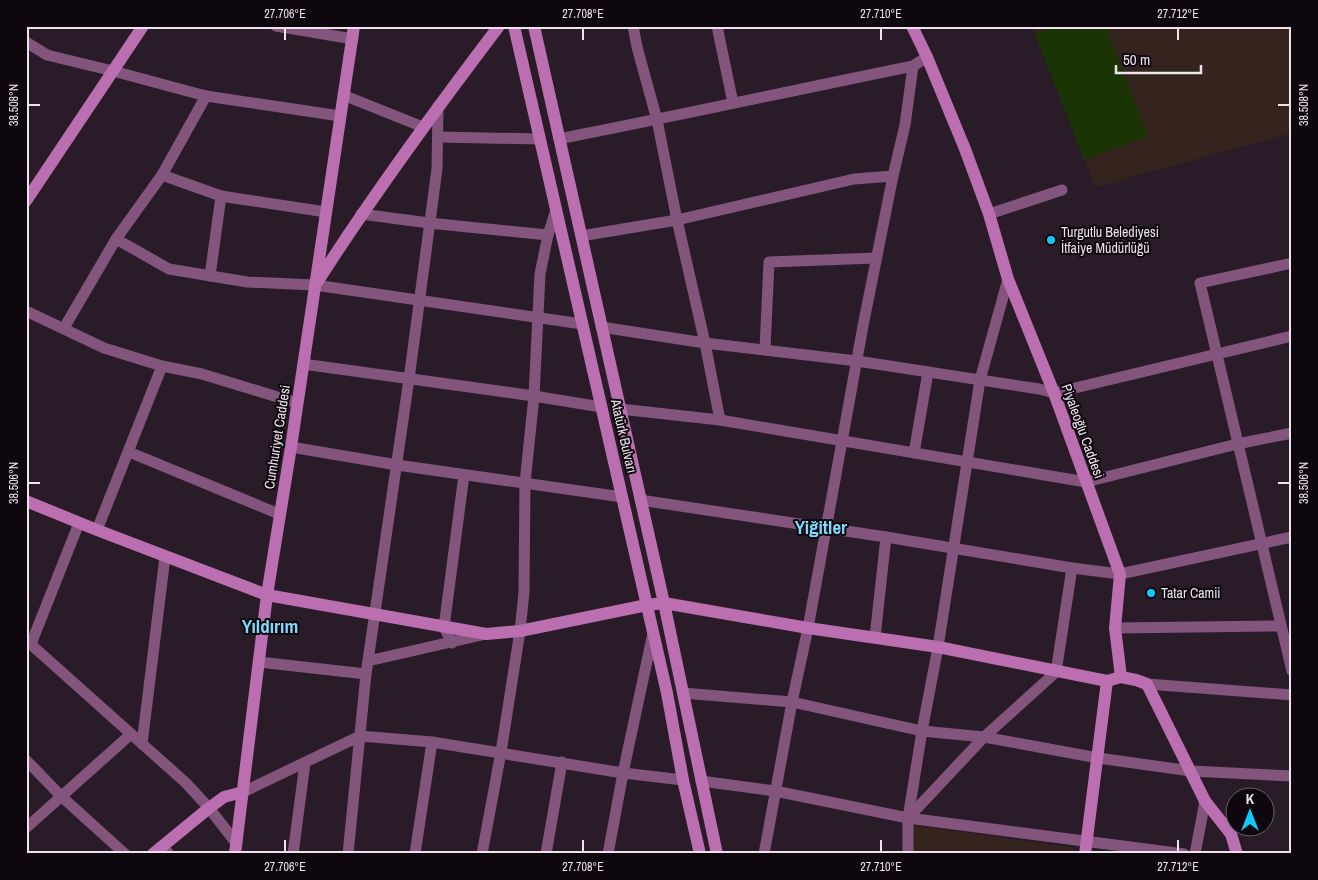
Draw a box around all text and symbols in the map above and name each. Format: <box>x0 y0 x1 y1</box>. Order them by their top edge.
text: 27.706°E <box>264 6 306 22</box>
text: 27.708°E <box>562 6 604 22</box>
text: 27.710°E <box>860 6 902 22</box>
text: 27.712°E <box>1157 6 1199 22</box>
scale bar <box>1116 42 1200 74</box>
text: 50 m <box>1123 49 1150 70</box>
text: 38.508°N <box>6 84 22 126</box>
text: 38.508°N <box>1296 84 1312 126</box>
place label: Turgutlu Belediyesi İtfaiye Müdürlüğü <box>1061 223 1159 257</box>
marker: Turgutlu Belediyesi İtfaiye Müdürlüğü <box>1045 234 1057 246</box>
street label: Piyaleoğlu Caddesi <box>1058 381 1108 481</box>
street label: Cumhuriyet Caddesi <box>260 384 294 490</box>
street label: Atatürk Bulvarı <box>607 396 641 475</box>
text: 38.506°N <box>6 462 22 504</box>
text: 38.506°N <box>1296 462 1312 504</box>
district label: Yiğitler <box>795 514 847 540</box>
place label: Tatar Camii <box>1161 584 1221 602</box>
marker: Tatar Camii <box>1145 587 1157 599</box>
district label: Yıldırım <box>242 613 298 639</box>
north arrow <box>1226 788 1276 838</box>
text: K <box>1246 790 1255 808</box>
text: 27.706°E <box>264 859 306 875</box>
text: 27.708°E <box>562 859 604 875</box>
text: 27.710°E <box>860 859 902 875</box>
text: 27.712°E <box>1157 859 1199 875</box>

